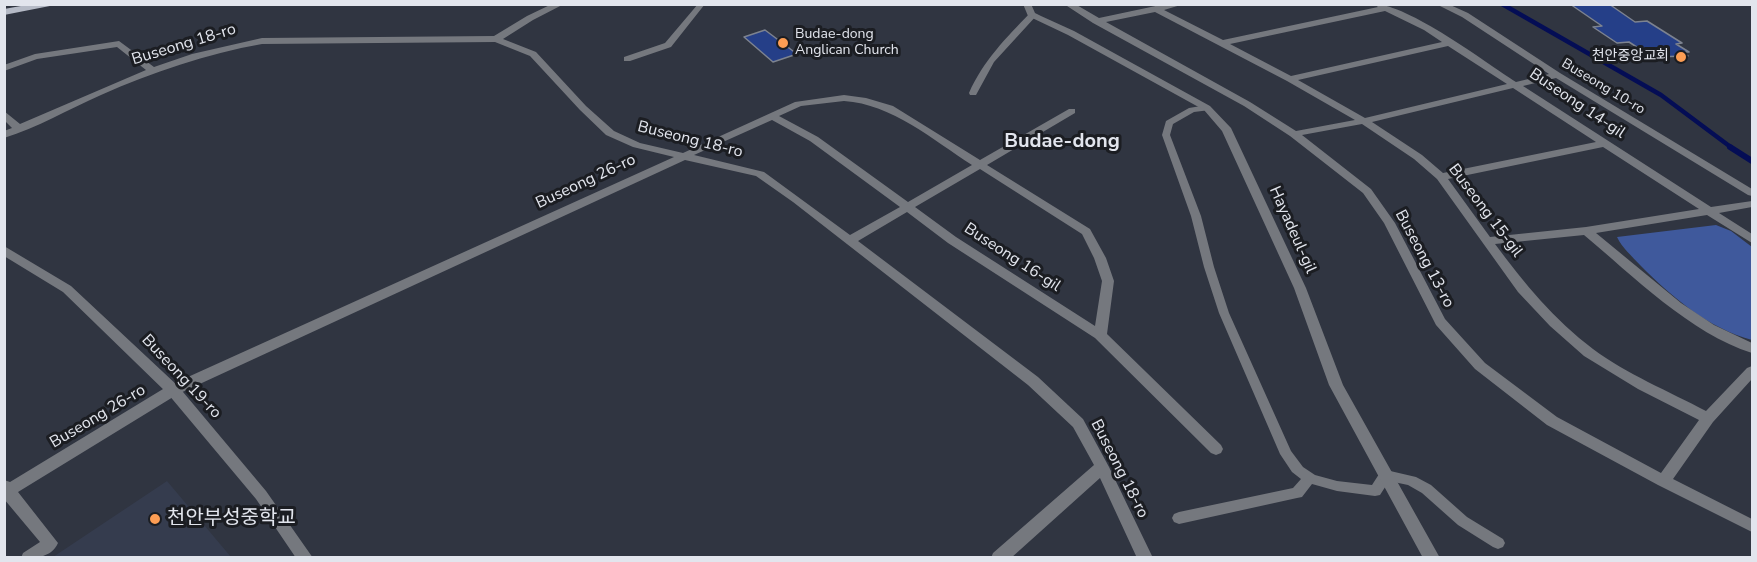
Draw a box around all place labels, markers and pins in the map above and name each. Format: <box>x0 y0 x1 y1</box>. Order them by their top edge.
place label: Budae-dong Anglican Church <box>795 27 899 60</box>
marker: Budae-dong Anglican Church <box>776 36 790 50</box>
place label: 천안중앙교회 <box>1592 49 1669 65</box>
marker: 천안중앙교회 <box>1674 50 1688 64</box>
place label: 천안부성중학교 <box>167 507 296 531</box>
marker: 천안부성중학교 <box>148 512 162 526</box>

